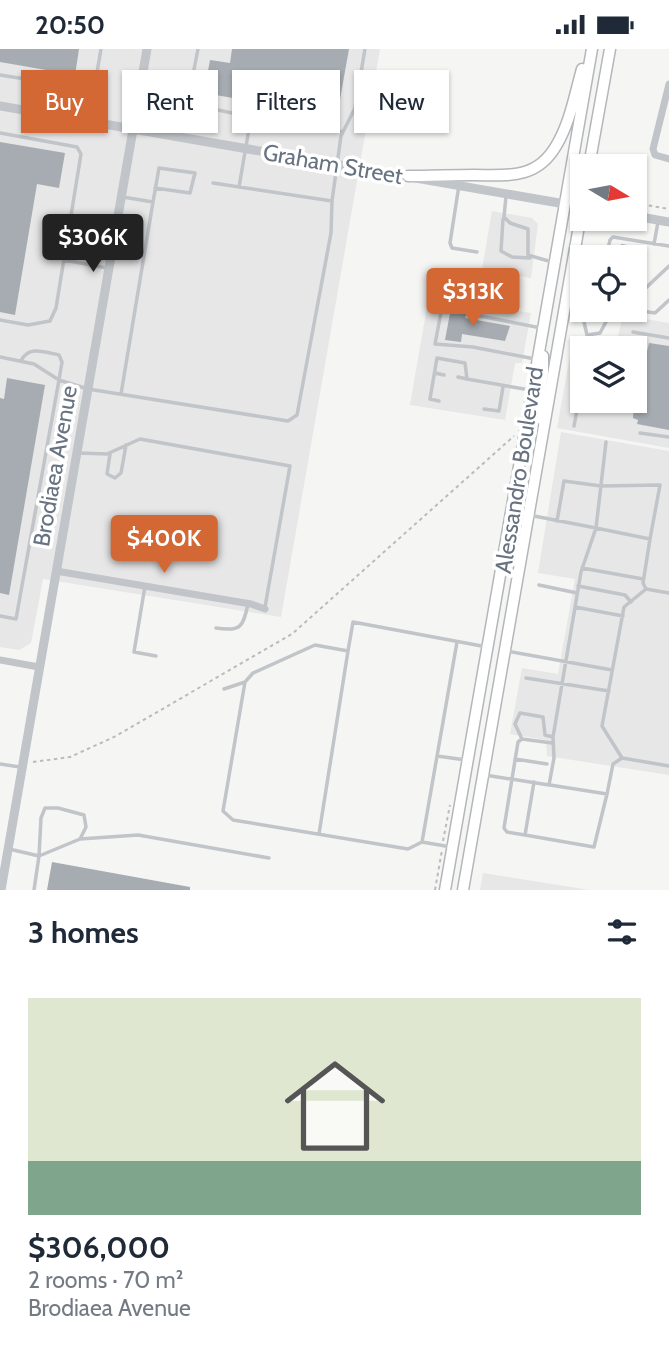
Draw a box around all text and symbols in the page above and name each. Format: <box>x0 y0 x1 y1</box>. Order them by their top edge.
text: 20:50 <box>35 9 105 41</box>
chip: Buy <box>21 70 108 133</box>
chip: Rent <box>122 70 218 133</box>
chip: Filters <box>232 70 340 133</box>
chip: New <box>354 70 449 133</box>
street label: Graham Street <box>261 138 405 190</box>
north arrow <box>570 154 648 231</box>
map controls <box>570 154 647 413</box>
pin: $306K <box>44 215 142 274</box>
text: $306K <box>58 223 128 251</box>
button: locate <box>570 245 647 322</box>
pin: $313K <box>424 268 522 328</box>
text: $313K <box>442 277 504 305</box>
button: layers <box>570 336 647 413</box>
street label: Alessandro Boulevard <box>489 365 549 575</box>
street label: Brodiaea Avenue <box>27 383 83 549</box>
pin: $400K <box>115 515 213 575</box>
text: $400K <box>127 524 201 552</box>
icon: filters <box>603 913 641 951</box>
text: 3 homes <box>28 914 139 951</box>
icon: home <box>272 1043 398 1169</box>
text: $306,000 <box>28 1229 170 1266</box>
text: 2 rooms · 70 m² <box>28 1266 183 1294</box>
text: Brodiaea Avenue <box>28 1294 191 1322</box>

